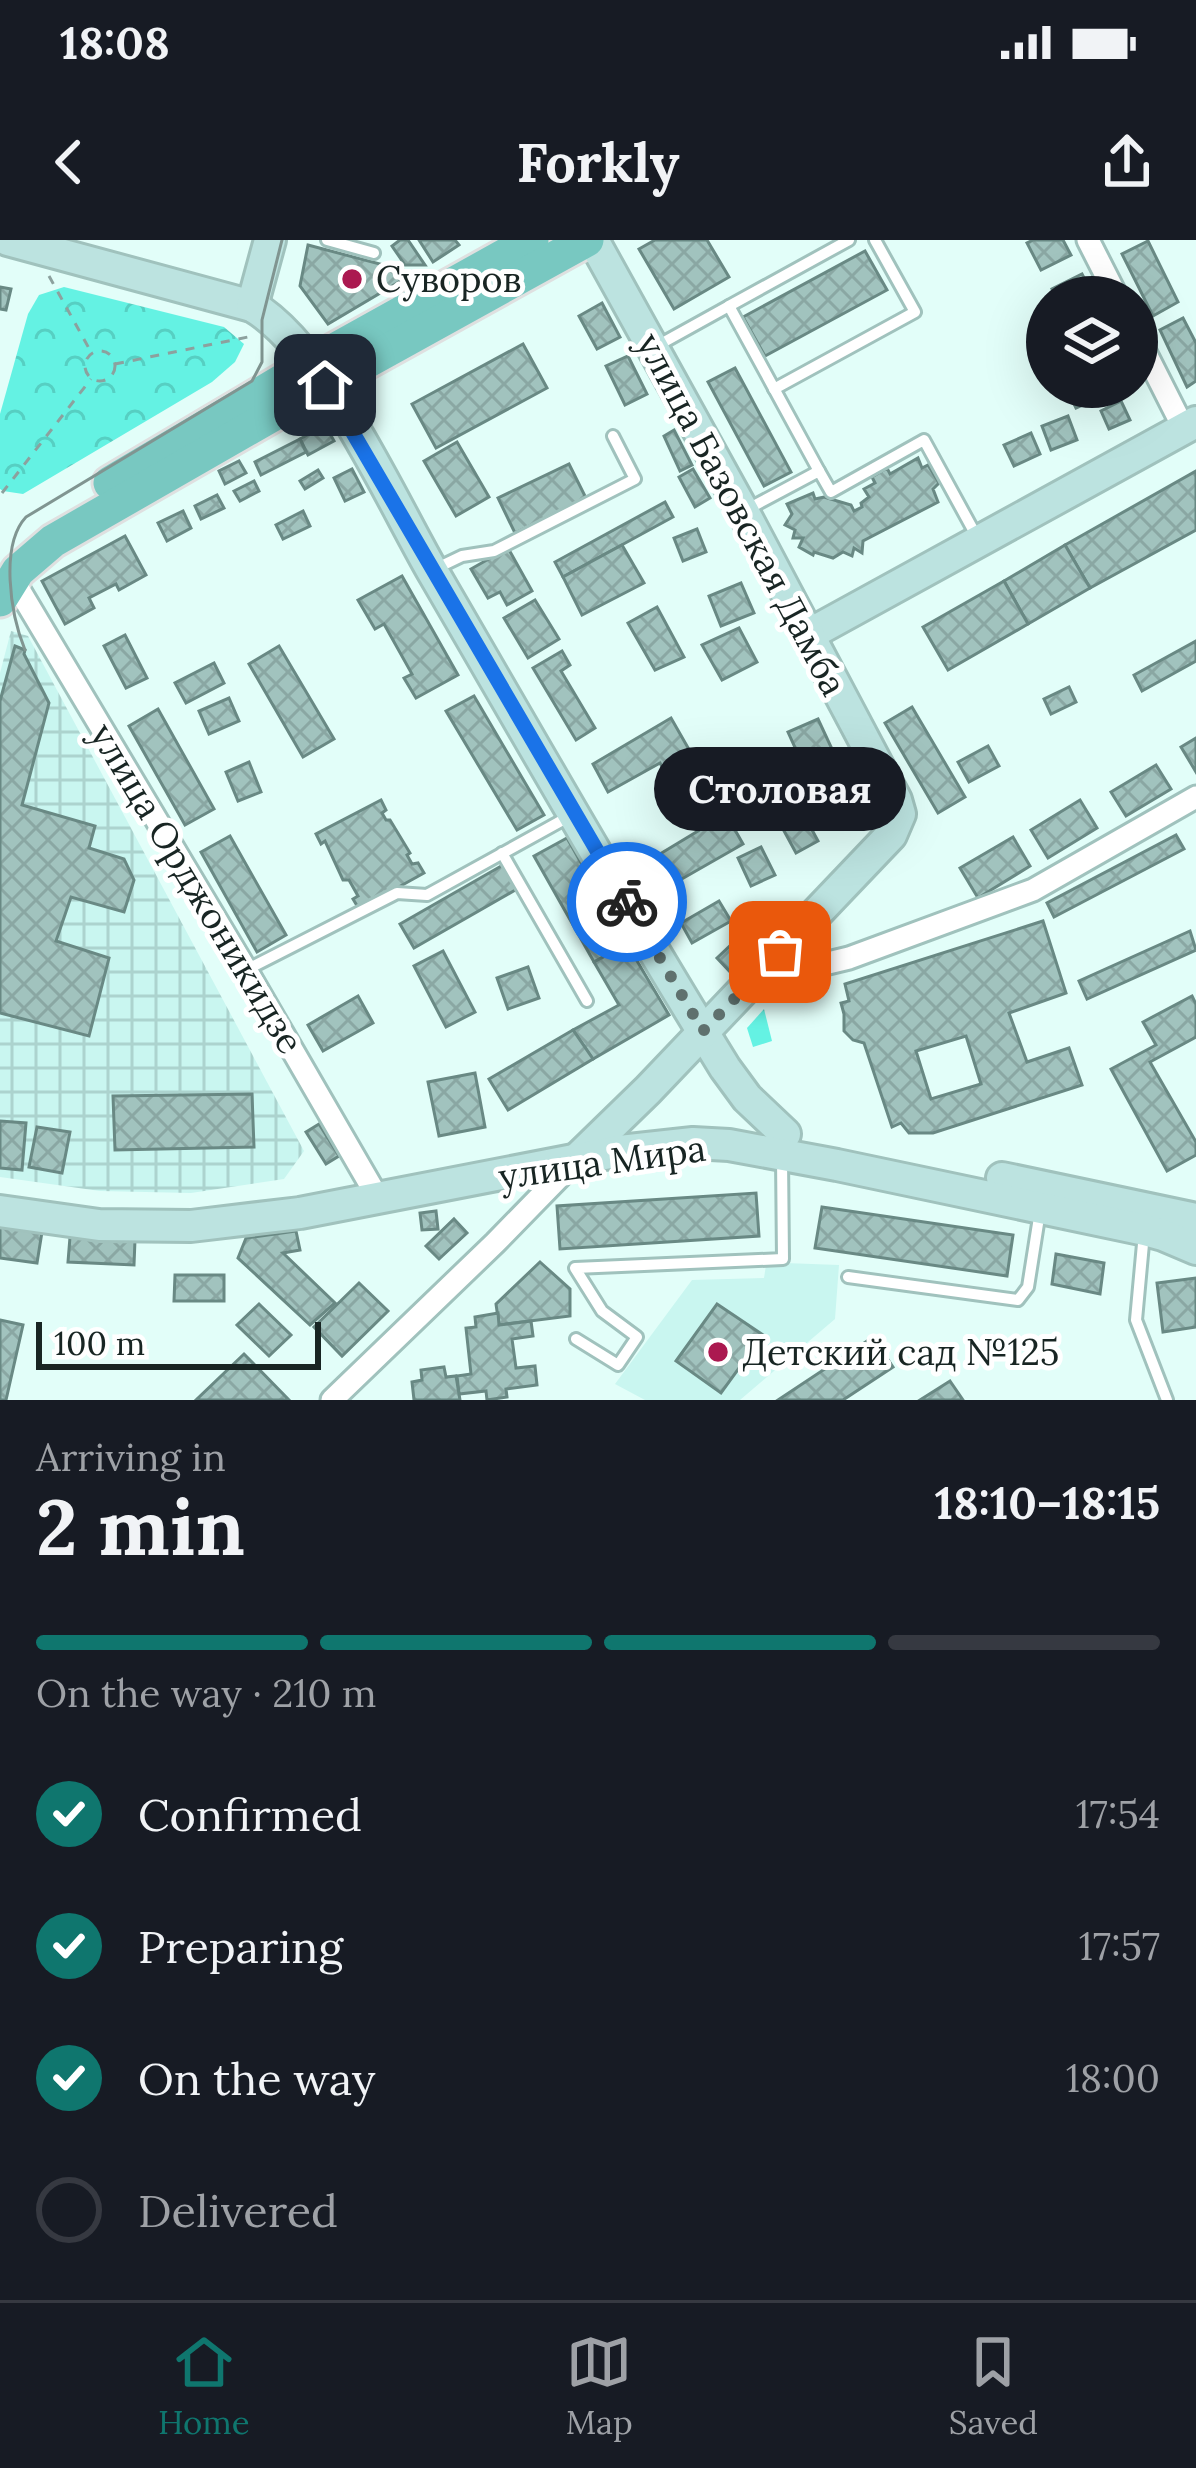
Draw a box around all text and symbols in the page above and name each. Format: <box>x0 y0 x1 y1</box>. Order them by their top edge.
text: 18:08 <box>60 14 170 71</box>
text: Forkly <box>517 128 679 197</box>
icon: back <box>36 129 102 195</box>
icon: share <box>1094 129 1160 195</box>
place label: Суворов <box>376 256 521 302</box>
marker: Суворов <box>339 266 365 292</box>
map controls <box>1026 276 1158 408</box>
button: layers <box>1026 276 1158 408</box>
street label: улица Базовская Дамба <box>627 325 857 703</box>
pin <box>274 334 376 436</box>
icon: home <box>292 352 358 418</box>
street label: улица Орджоникидзе <box>80 714 314 1062</box>
callout: Столовая <box>654 748 906 832</box>
text: Столовая <box>688 764 872 814</box>
courier <box>567 842 687 962</box>
icon: bike <box>594 869 660 935</box>
pin <box>729 901 831 1003</box>
icon: bag <box>747 919 813 985</box>
street label: улица Мира <box>495 1125 709 1199</box>
scale bar <box>36 1316 321 1369</box>
text: 100 m <box>54 1322 145 1364</box>
place label: Детский сад №125 <box>742 1329 1059 1375</box>
marker: Детский сад №125 <box>705 1339 731 1365</box>
text: Arriving in <box>36 1432 226 1482</box>
text: 18:10–18:15 <box>935 1474 1160 1531</box>
text: 2 min <box>36 1477 245 1576</box>
text: On the way · 210 m <box>36 1668 377 1718</box>
icon: check <box>36 1781 102 1847</box>
text: Confirmed <box>138 1786 362 1843</box>
text: 17:54 <box>1076 1789 1160 1839</box>
icon: check <box>36 1913 102 1979</box>
text: Preparing <box>138 1918 343 1975</box>
text: 17:57 <box>1079 1921 1160 1971</box>
icon: check <box>36 2045 102 2111</box>
text: On the way <box>138 2050 376 2107</box>
text: 18:00 <box>1066 2053 1160 2103</box>
text: Delivered <box>138 2182 338 2239</box>
tab: Home <box>158 2329 250 2443</box>
tab: Map <box>566 2329 633 2443</box>
tab: Saved <box>949 2329 1038 2443</box>

